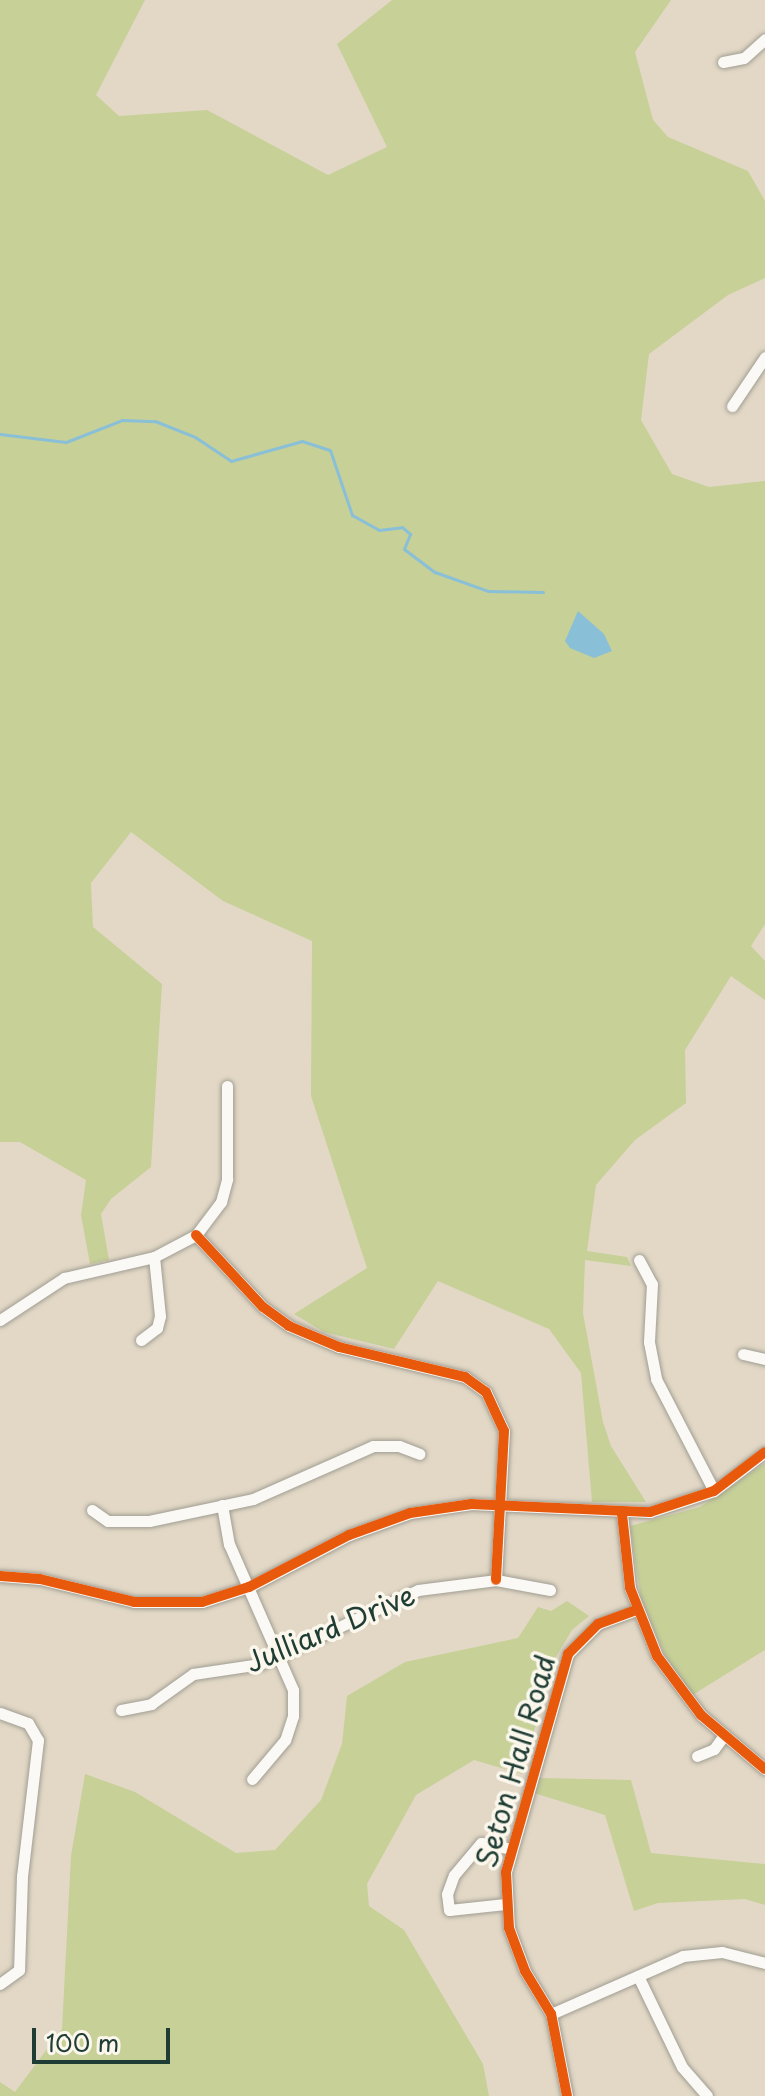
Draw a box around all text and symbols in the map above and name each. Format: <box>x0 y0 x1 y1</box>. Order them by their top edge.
street label: Julliard Drive <box>240 1577 420 1679</box>
street label: Seton Hall Road <box>469 1651 561 1871</box>
scale bar <box>36 2012 174 2062</box>
text: 100 m <box>46 2024 119 2060</box>

